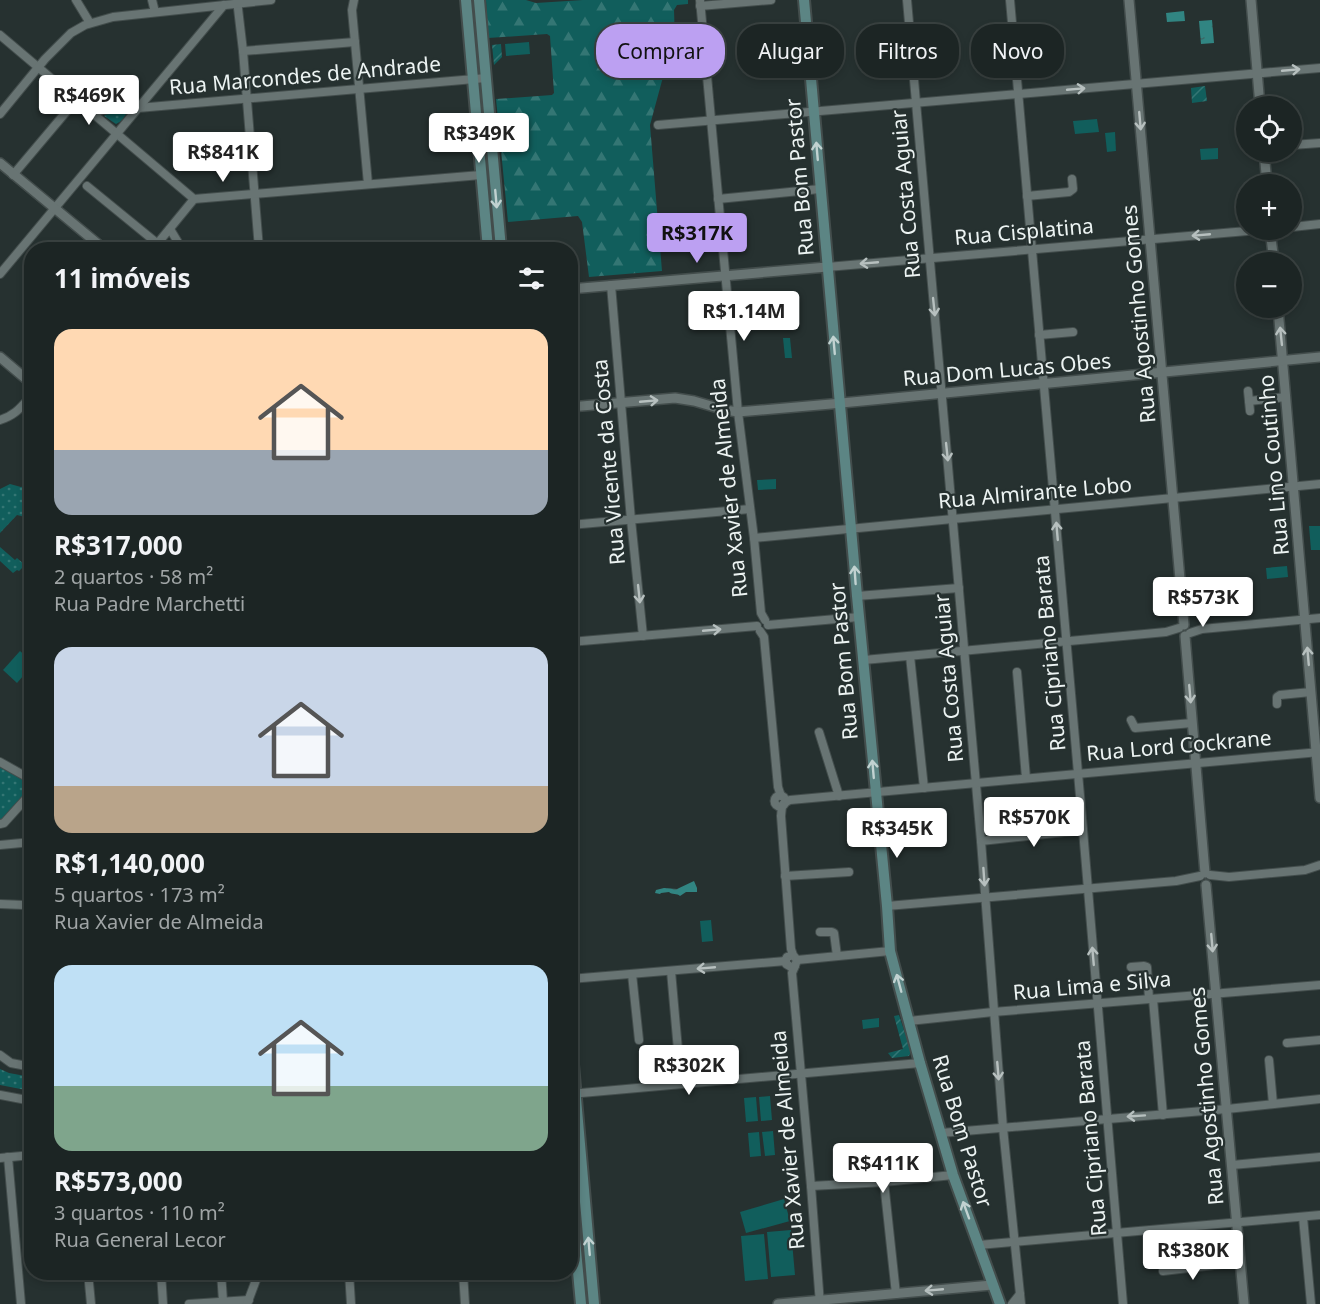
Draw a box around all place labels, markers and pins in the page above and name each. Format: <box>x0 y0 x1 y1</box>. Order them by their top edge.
pin: R$469K <box>40 75 138 126</box>
pin: R$349K <box>430 113 528 164</box>
pin: R$841K <box>174 132 272 183</box>
pin: R$317K <box>648 213 746 264</box>
pin: R$1.14M <box>689 291 799 342</box>
pin: R$573K <box>1154 577 1252 628</box>
pin: R$570K <box>985 797 1083 848</box>
pin: R$345K <box>848 808 946 859</box>
pin: R$302K <box>640 1045 738 1096</box>
pin: R$411K <box>834 1143 932 1194</box>
pin: R$380K <box>1144 1230 1242 1281</box>

